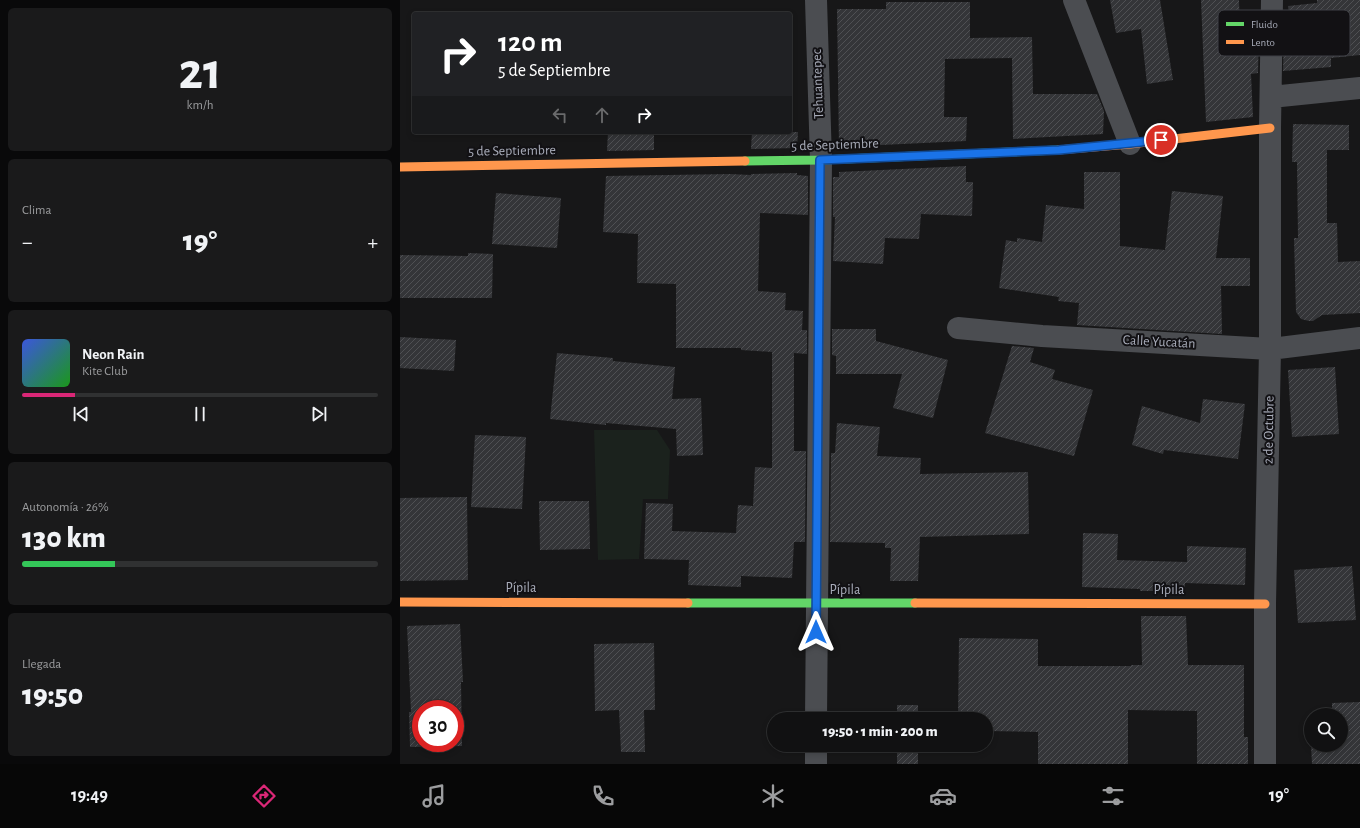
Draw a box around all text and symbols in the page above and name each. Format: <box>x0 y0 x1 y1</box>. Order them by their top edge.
legend <box>1218 10 1350 56</box>
text: Fluido <box>1251 19 1278 30</box>
icon: right <box>432 28 484 80</box>
text: 120 m <box>498 29 563 57</box>
text: Lento <box>1251 37 1275 48</box>
text: 21 <box>178 46 222 98</box>
street label: Tehuantepec <box>810 48 826 119</box>
text: 5 de Septiembre <box>498 62 611 80</box>
text: km/h <box>187 99 213 112</box>
icon: left <box>549 104 571 126</box>
icon: ahead <box>591 104 613 126</box>
icon: right <box>633 104 655 126</box>
pin <box>1144 123 1178 157</box>
icon: arrive <box>1150 129 1172 151</box>
street label: 5 de Septiembre <box>791 136 879 154</box>
street label: 5 de Septiembre <box>468 143 556 159</box>
text: Clima <box>22 204 52 217</box>
text: 19° <box>183 226 217 256</box>
text: − <box>22 231 33 253</box>
text: + <box>367 231 378 253</box>
street label: Calle Yucatán <box>1122 333 1196 351</box>
text: Neon Rain <box>82 347 144 362</box>
text: Kite Club <box>82 365 128 378</box>
street label: 2 de Octubre <box>1261 396 1277 464</box>
icon: previous <box>70 403 92 425</box>
icon: pause <box>189 403 211 425</box>
icon: next <box>308 403 330 425</box>
text: Autonomía · 26% <box>22 501 109 514</box>
text: 130 km <box>22 523 106 553</box>
street label: Pípila <box>505 581 537 595</box>
street label: Pípila <box>829 583 861 597</box>
street label: Pípila <box>1153 583 1185 597</box>
position arrow <box>795 611 837 653</box>
text: Llegada <box>22 658 61 671</box>
text: 19:50 <box>22 680 83 710</box>
speed limit sign: 30 <box>412 700 464 752</box>
map controls <box>1304 708 1348 752</box>
button: search <box>1304 708 1348 752</box>
text: 19:50 · 1 min · 200 m <box>822 724 938 739</box>
icon: directions <box>250 782 278 810</box>
icon: music <box>420 782 448 810</box>
icon: phone <box>589 782 617 810</box>
icon: climate <box>759 782 787 810</box>
icon: car <box>929 782 957 810</box>
icon: filters <box>1099 782 1127 810</box>
text: 19:49 <box>71 787 108 805</box>
text: 19° <box>1269 787 1289 805</box>

